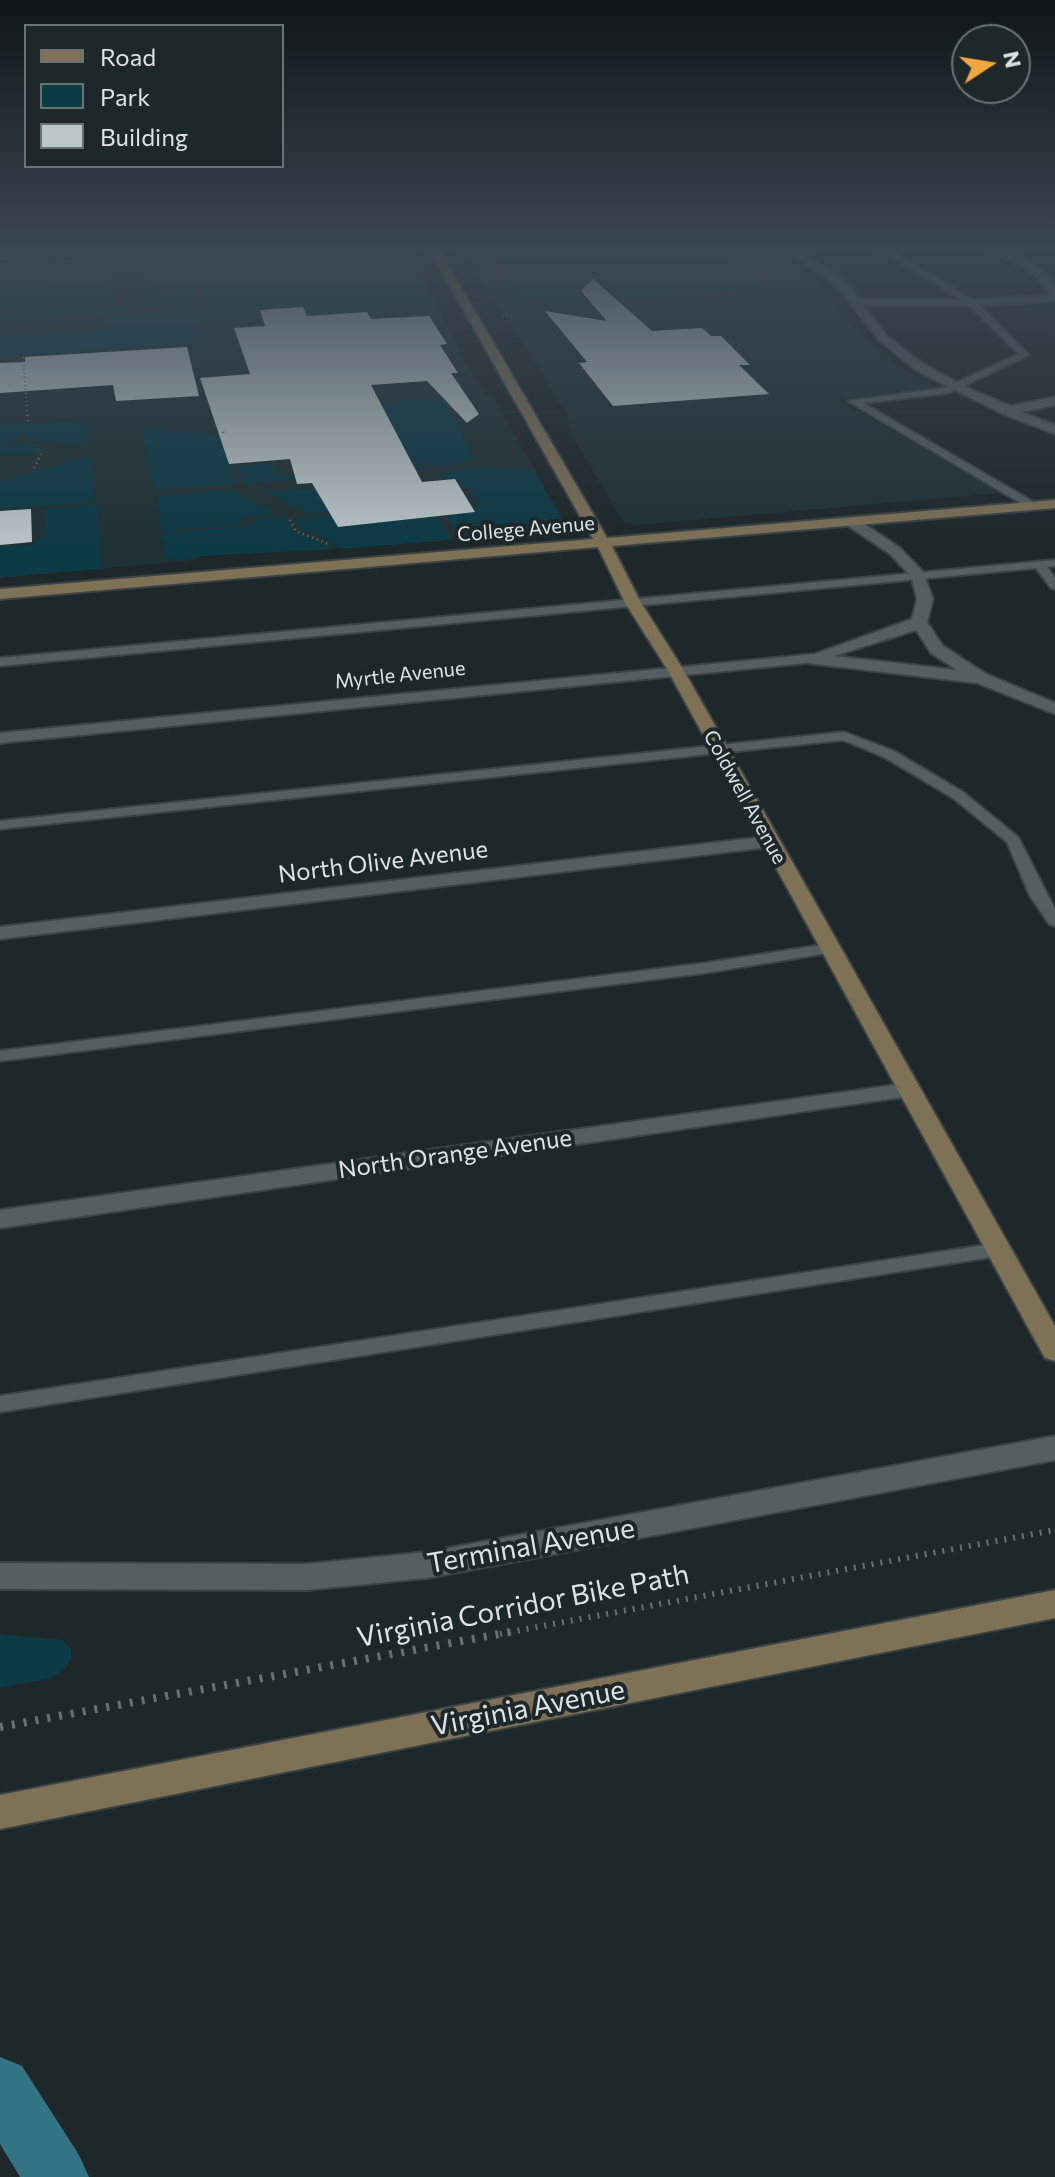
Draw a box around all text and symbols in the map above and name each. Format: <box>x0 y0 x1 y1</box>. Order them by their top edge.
legend <box>24 24 284 168</box>
north arrow <box>951 24 1031 104</box>
text: Road <box>100 42 156 71</box>
text: N <box>998 48 1028 70</box>
text: Park <box>100 82 150 111</box>
text: Building <box>100 122 188 151</box>
street label: College Avenue <box>456 511 596 547</box>
street label: Myrtle Avenue <box>334 656 466 694</box>
street label: Coldwell Avenue <box>698 726 792 868</box>
street label: North Olive Avenue <box>276 835 490 889</box>
street label: North Orange Avenue <box>336 1123 574 1185</box>
street label: Terminal Avenue <box>425 1511 637 1581</box>
street label: Virginia Corridor Bike Path <box>354 1557 692 1655</box>
street label: Virginia Avenue <box>428 1673 628 1743</box>

